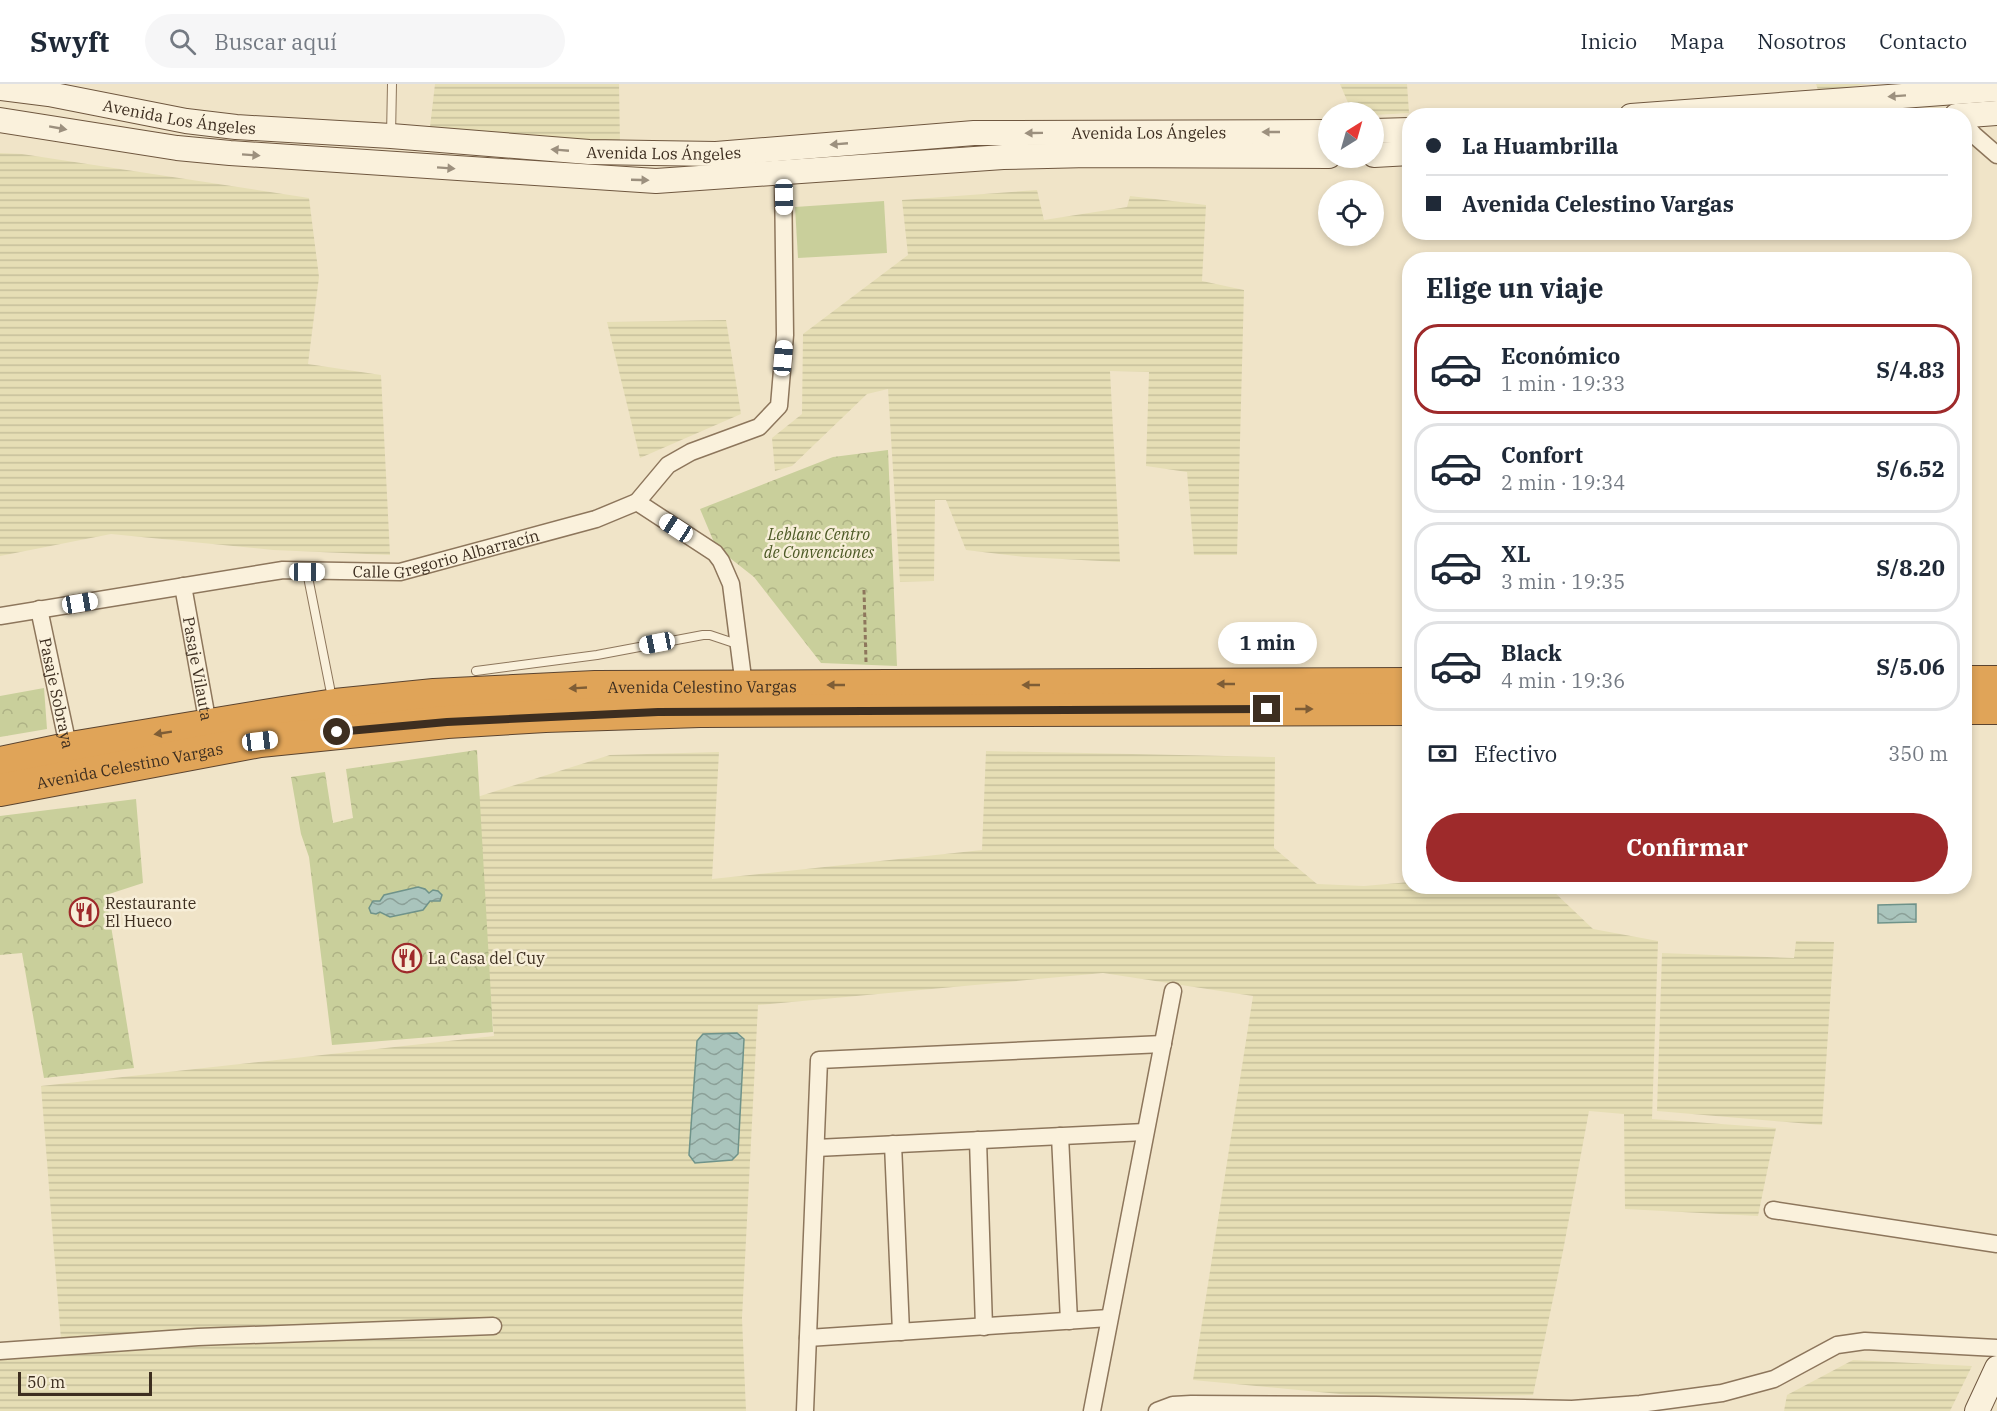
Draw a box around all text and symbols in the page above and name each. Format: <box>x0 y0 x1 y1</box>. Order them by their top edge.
search box <box>145 14 565 68</box>
text: Swyft <box>30 23 109 60</box>
icon: search <box>166 25 199 58</box>
text: Buscar aquí <box>214 27 337 56</box>
text: Inicio <box>1580 27 1637 55</box>
text: Mapa <box>1670 27 1724 55</box>
text: Nosotros <box>1757 27 1846 55</box>
text: Contacto <box>1879 27 1967 55</box>
one-way arrow <box>1887 91 1906 101</box>
street label: Avenida Los Ángeles <box>101 95 257 138</box>
north arrow <box>1318 102 1384 168</box>
map controls <box>1318 102 1384 246</box>
street label: Avenida Los Ángeles <box>1071 121 1226 143</box>
one-way arrow <box>49 124 68 133</box>
one-way arrow <box>1261 127 1280 137</box>
one-way arrow <box>1024 128 1043 137</box>
text: La Huambrilla <box>1462 131 1618 160</box>
one-way arrow <box>829 139 848 149</box>
street label: Avenida Los Ángeles <box>586 142 742 164</box>
one-way arrow <box>551 145 570 154</box>
one-way arrow <box>241 150 260 160</box>
one-way arrow <box>436 163 455 173</box>
one-way arrow <box>631 176 650 185</box>
car <box>775 179 793 215</box>
button: locate <box>1318 180 1384 246</box>
text: Avenida Celestino Vargas <box>1462 189 1734 218</box>
text: Elige un viaje <box>1426 270 1604 305</box>
car <box>772 339 794 377</box>
text: Económico <box>1501 341 1620 370</box>
icon: car <box>1429 342 1483 396</box>
text: S/4.83 <box>1876 355 1945 384</box>
text: 1 min · 19:33 <box>1501 370 1625 397</box>
text: Confort <box>1501 440 1583 469</box>
icon: car <box>1429 441 1483 495</box>
text: S/6.52 <box>1876 454 1945 483</box>
text: 2 min · 19:34 <box>1501 469 1625 496</box>
car <box>656 511 696 545</box>
park label: Leblanc Centro de Convenciones <box>764 524 874 562</box>
street label: Calle Gregorio Albarracín <box>352 525 542 582</box>
text: XL <box>1501 539 1531 568</box>
icon: car <box>1429 540 1483 594</box>
text: S/8.20 <box>1876 553 1945 582</box>
car <box>289 563 325 581</box>
text: 3 min · 19:35 <box>1501 568 1625 595</box>
car <box>61 591 99 615</box>
street label: Pasaje Vilauta <box>179 615 217 723</box>
callout: 1 min <box>1218 622 1316 664</box>
text: 1 min <box>1240 629 1296 656</box>
car <box>638 631 676 655</box>
street label: Pasaje Sobraya <box>35 636 78 751</box>
text: Black <box>1501 638 1562 667</box>
icon: car <box>1429 639 1483 693</box>
text: S/5.06 <box>1876 652 1945 681</box>
text: 4 min · 19:36 <box>1501 667 1625 694</box>
street label: Avenida Celestino Vargas <box>608 676 797 697</box>
one-way arrow <box>1216 679 1235 689</box>
one-way arrow <box>826 680 845 690</box>
one-way arrow <box>1021 680 1040 690</box>
one-way arrow <box>568 683 587 692</box>
route end <box>1253 695 1280 722</box>
one-way arrow <box>1294 704 1313 714</box>
route start <box>323 718 350 745</box>
one-way arrow <box>153 728 172 737</box>
car <box>241 730 279 752</box>
icon: cash <box>1426 737 1459 770</box>
street label: Avenida Celestino Vargas <box>35 738 225 793</box>
text: Efectivo <box>1474 739 1557 768</box>
text: 350 m <box>1888 740 1948 767</box>
button: Confirmar <box>1426 813 1948 882</box>
place label: Restaurante El Hueco <box>105 893 196 931</box>
restaurant icon: Restaurante El Hueco <box>68 896 100 928</box>
restaurant icon: La Casa del Cuy <box>391 942 423 974</box>
place label: La Casa del Cuy <box>428 948 545 968</box>
scale bar <box>18 1369 152 1396</box>
text: 50 m <box>27 1372 65 1392</box>

